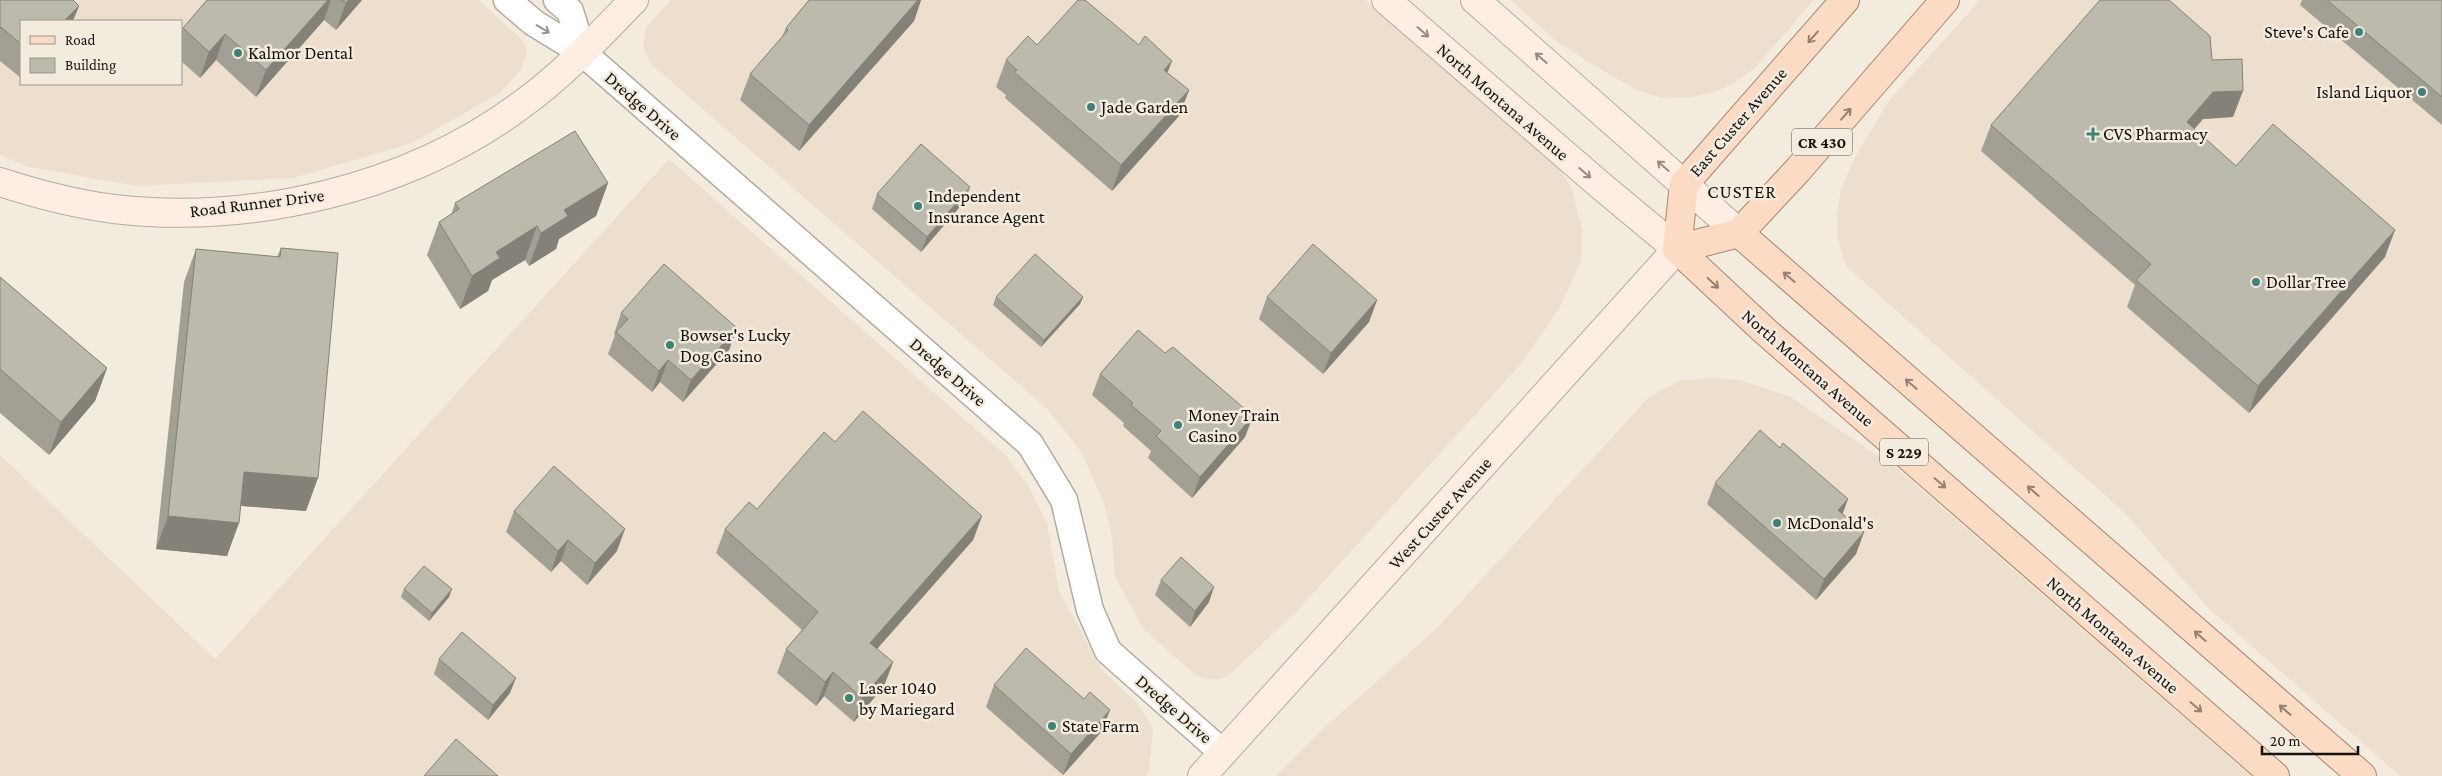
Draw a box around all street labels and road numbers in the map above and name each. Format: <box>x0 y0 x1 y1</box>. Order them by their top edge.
street label: North Montana Avenue <box>1433 39 1573 165</box>
street label: East Custer Avenue <box>1685 63 1791 181</box>
street label: Dredge Drive <box>601 67 685 145</box>
road number: CR 430 <box>1792 128 1852 156</box>
street label: Road Runner Drive <box>189 185 325 221</box>
street label: North Montana Avenue <box>1738 305 1878 431</box>
street label: Dredge Drive <box>906 333 990 411</box>
road number: S 229 <box>1880 438 1928 466</box>
street label: West Custer Avenue <box>1384 453 1496 573</box>
street label: North Montana Avenue <box>2043 572 2183 698</box>
street label: Dredge Drive <box>1132 670 1216 748</box>

